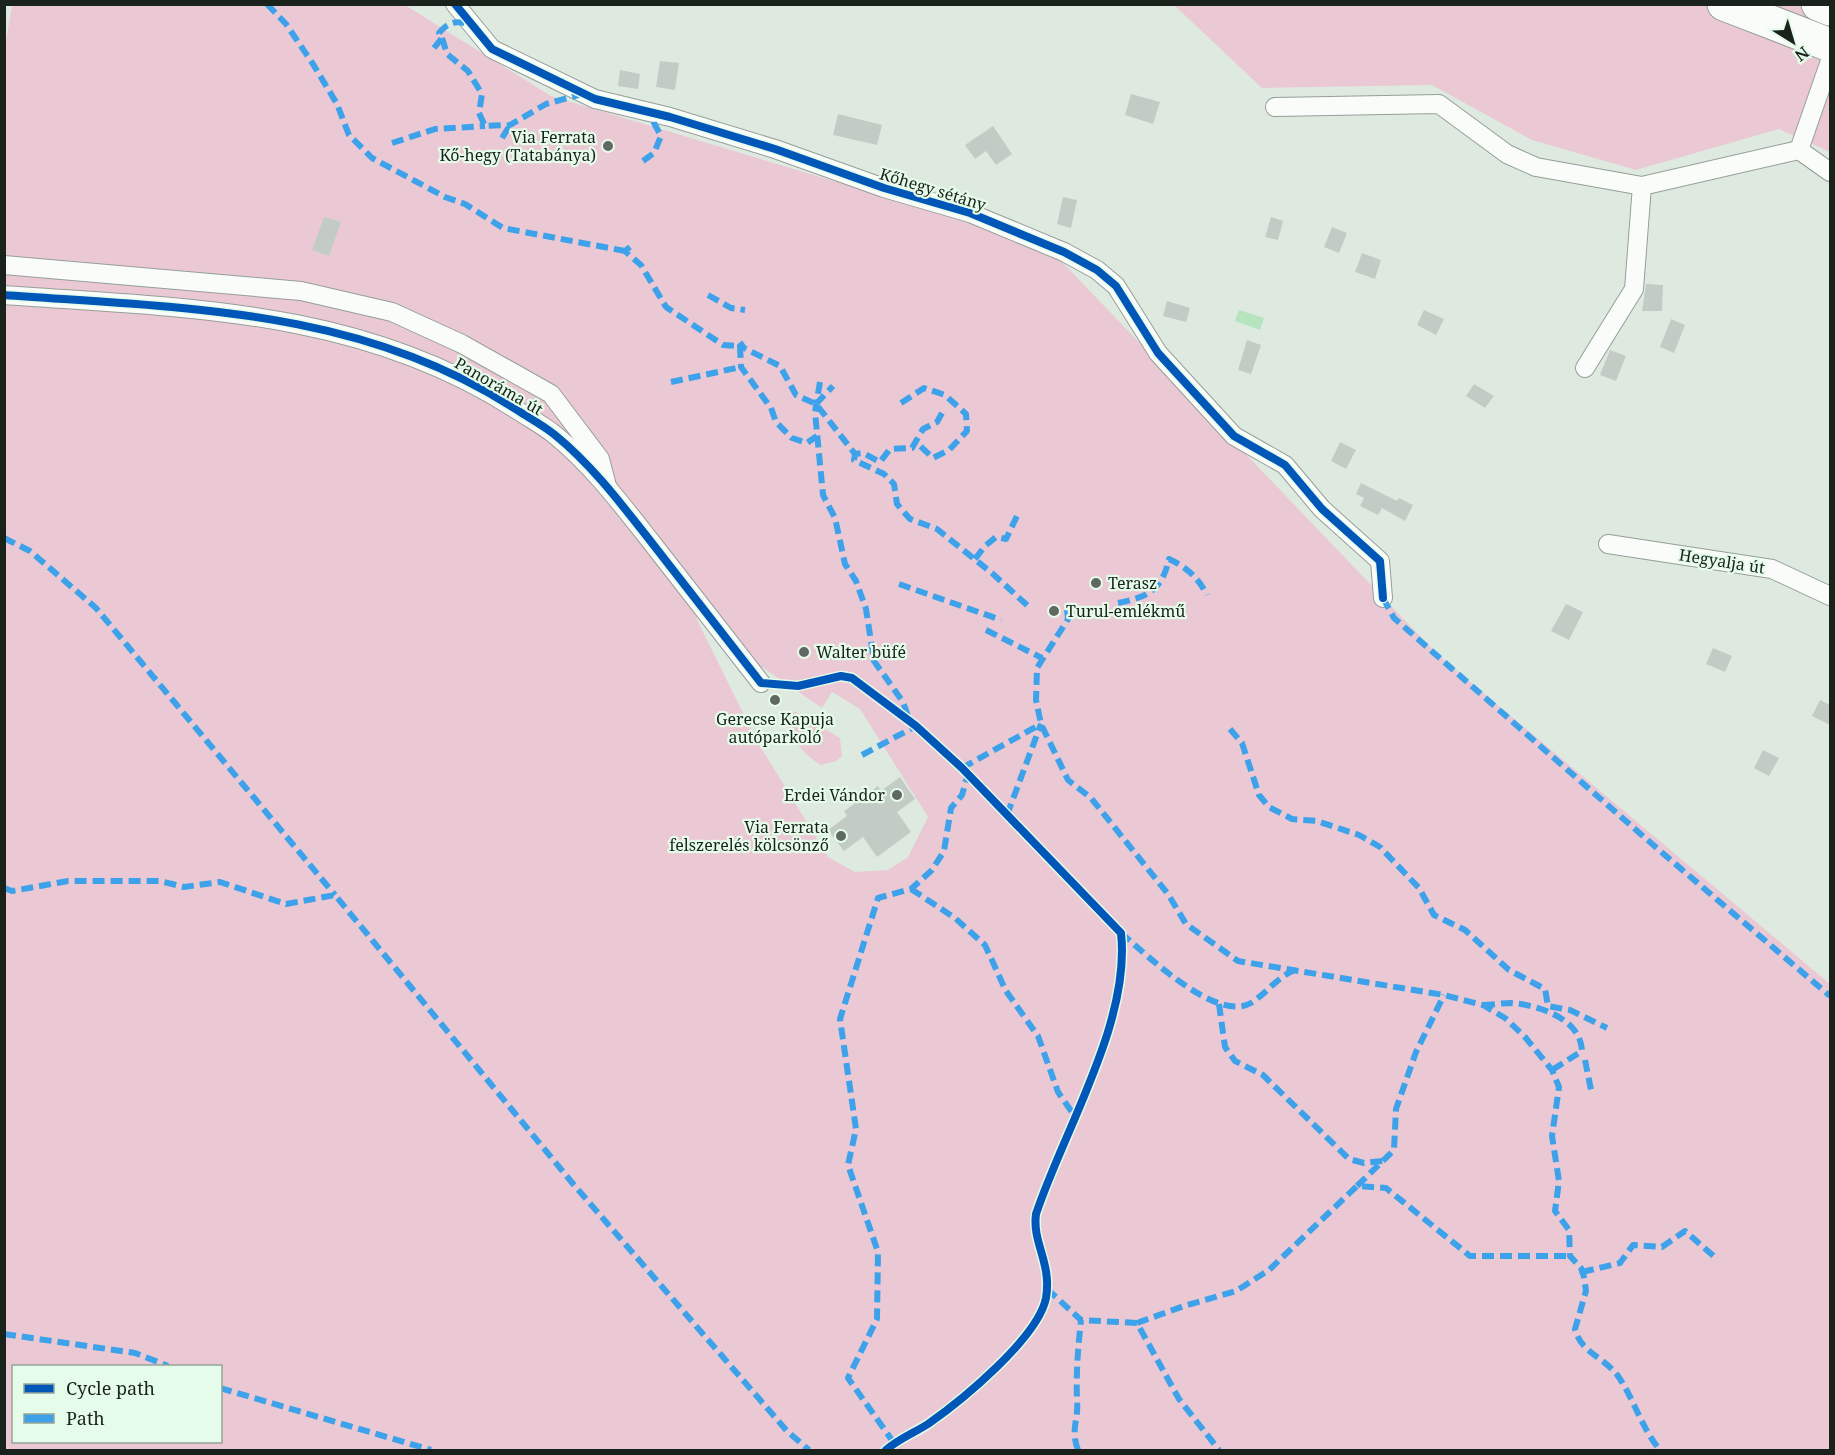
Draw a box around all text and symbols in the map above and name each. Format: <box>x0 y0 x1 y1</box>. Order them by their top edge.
north arrow <box>1763 12 1823 72</box>
text: N <box>1790 41 1814 67</box>
place label: Via Ferrata Kő-hegy (Tatabánya) <box>439 126 596 166</box>
marker: Via Ferrata Kő-hegy (Tatabánya) <box>601 139 615 153</box>
street label: Kőhegy sétány <box>877 162 990 216</box>
street label: Panoráma út <box>451 352 547 420</box>
street label: Hegyalja út <box>1677 543 1767 579</box>
place label: Terasz <box>1108 572 1157 594</box>
marker: Terasz <box>1089 576 1103 590</box>
place label: Turul-emlékmű <box>1066 600 1185 622</box>
marker: Turul-emlékmű <box>1047 604 1061 618</box>
place label: Walter büfé <box>816 641 906 663</box>
marker: Walter büfé <box>797 645 811 659</box>
marker: Gerecse Kapuja autóparkoló <box>768 693 782 707</box>
place label: Gerecse Kapuja autóparkoló <box>716 708 834 748</box>
place label: Erdei Vándor <box>784 784 885 806</box>
marker: Erdei Vándor <box>890 788 904 802</box>
place label: Via Ferrata felszerelés kölcsönző <box>669 816 829 856</box>
marker: Via Ferrata felszerelés kölcsönző <box>834 829 848 843</box>
legend <box>12 1365 222 1443</box>
text: Cycle path <box>66 1376 155 1400</box>
text: Path <box>66 1406 105 1430</box>

